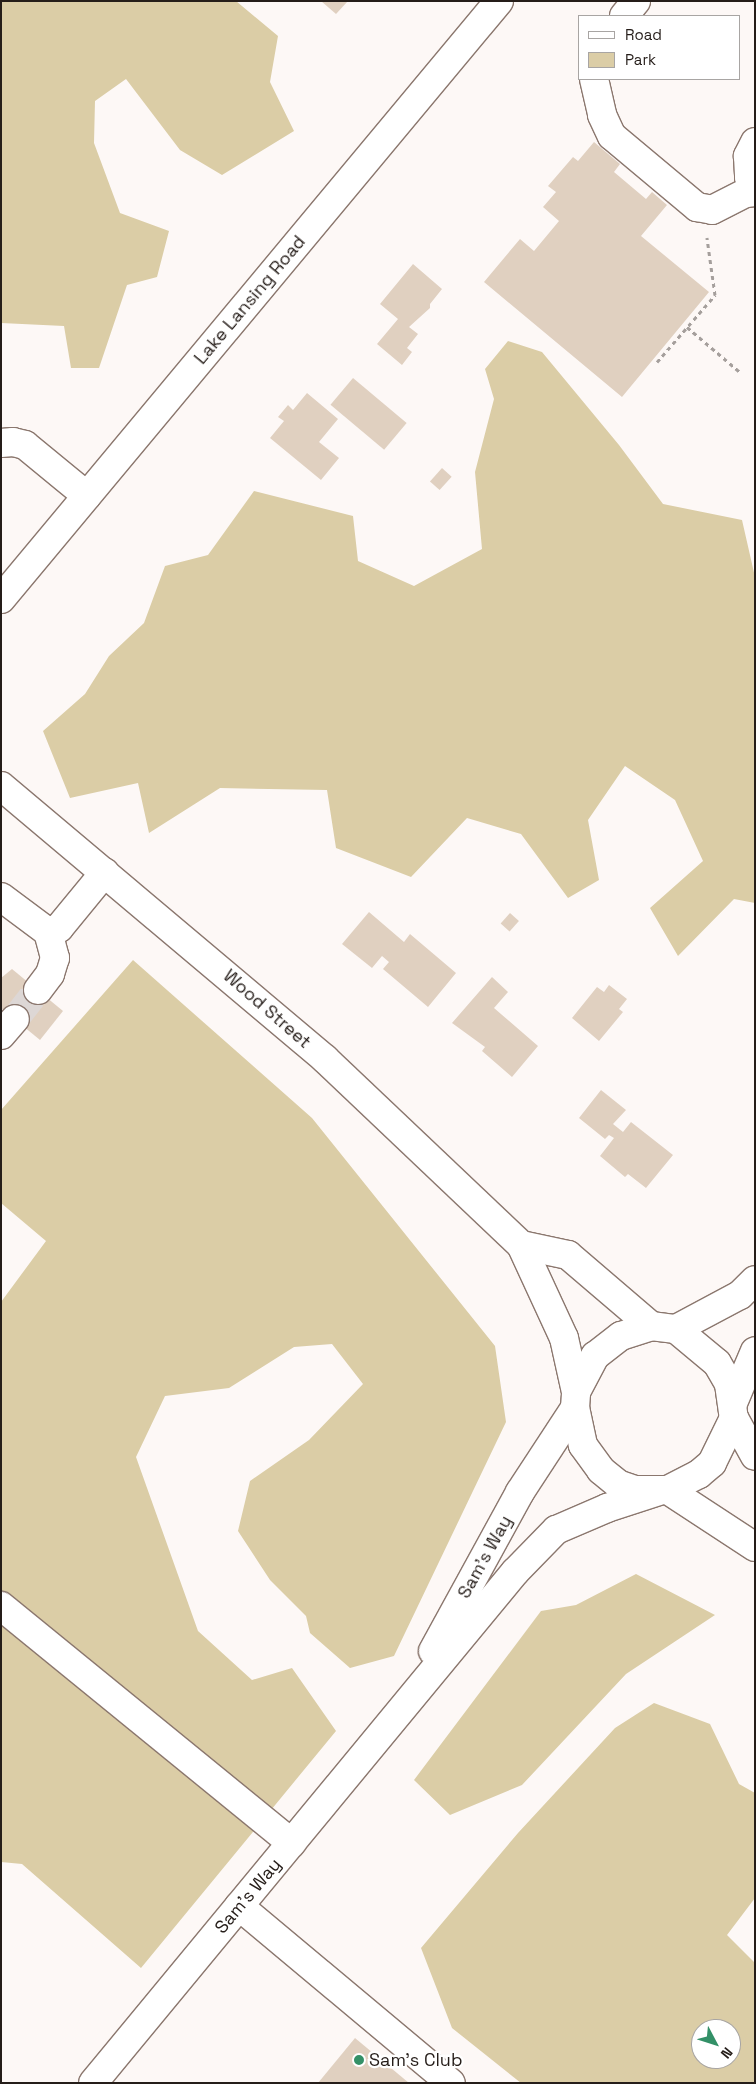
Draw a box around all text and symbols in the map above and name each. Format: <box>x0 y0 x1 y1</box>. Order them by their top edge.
legend <box>578 15 741 80</box>
text: Road <box>625 25 662 44</box>
text: Park <box>625 50 656 69</box>
street label: Lake Lansing Road <box>190 231 310 369</box>
street label: Wood Street <box>219 965 315 1053</box>
street label: Sam's Way <box>453 1512 517 1602</box>
street label: Sam's Way <box>210 1854 286 1938</box>
north arrow <box>691 2019 741 2069</box>
text: N <box>717 2044 737 2062</box>
place label: Sam's Club <box>369 2049 462 2071</box>
marker: Sam's Club <box>353 2054 365 2066</box>

